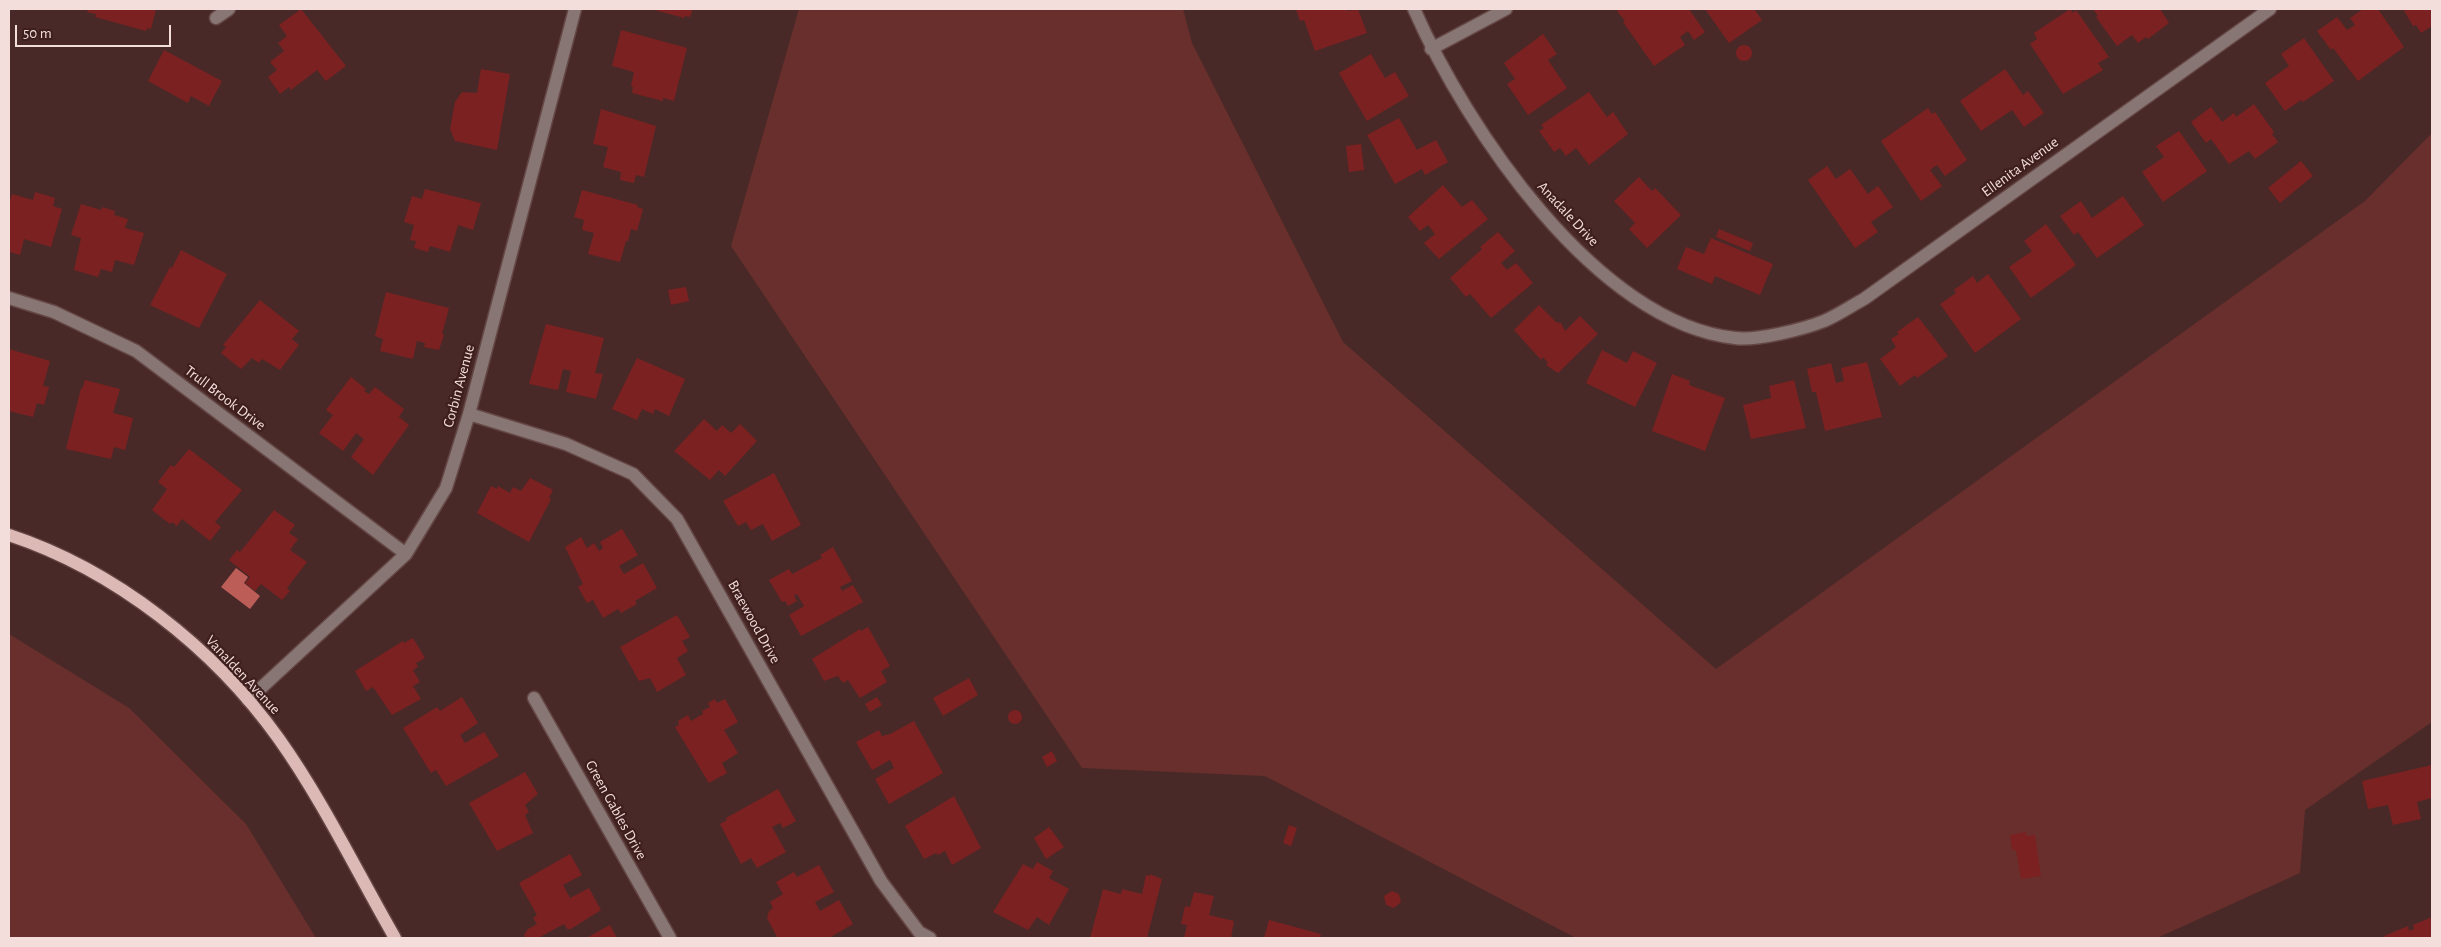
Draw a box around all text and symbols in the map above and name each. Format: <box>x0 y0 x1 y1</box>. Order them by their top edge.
scale bar <box>18 15 174 47</box>
text: 50 m <box>23 26 52 41</box>
street label: Ellenita Avenue <box>1978 133 2062 201</box>
street label: Anadale Drive <box>1533 178 1603 250</box>
street label: Corbin Avenue <box>439 343 479 429</box>
street label: Trull Brook Drive <box>181 362 269 434</box>
street label: Braewood Drive <box>724 577 784 667</box>
street label: Vanalden Avenue <box>202 632 284 718</box>
street label: Green Gables Drive <box>581 757 651 863</box>

